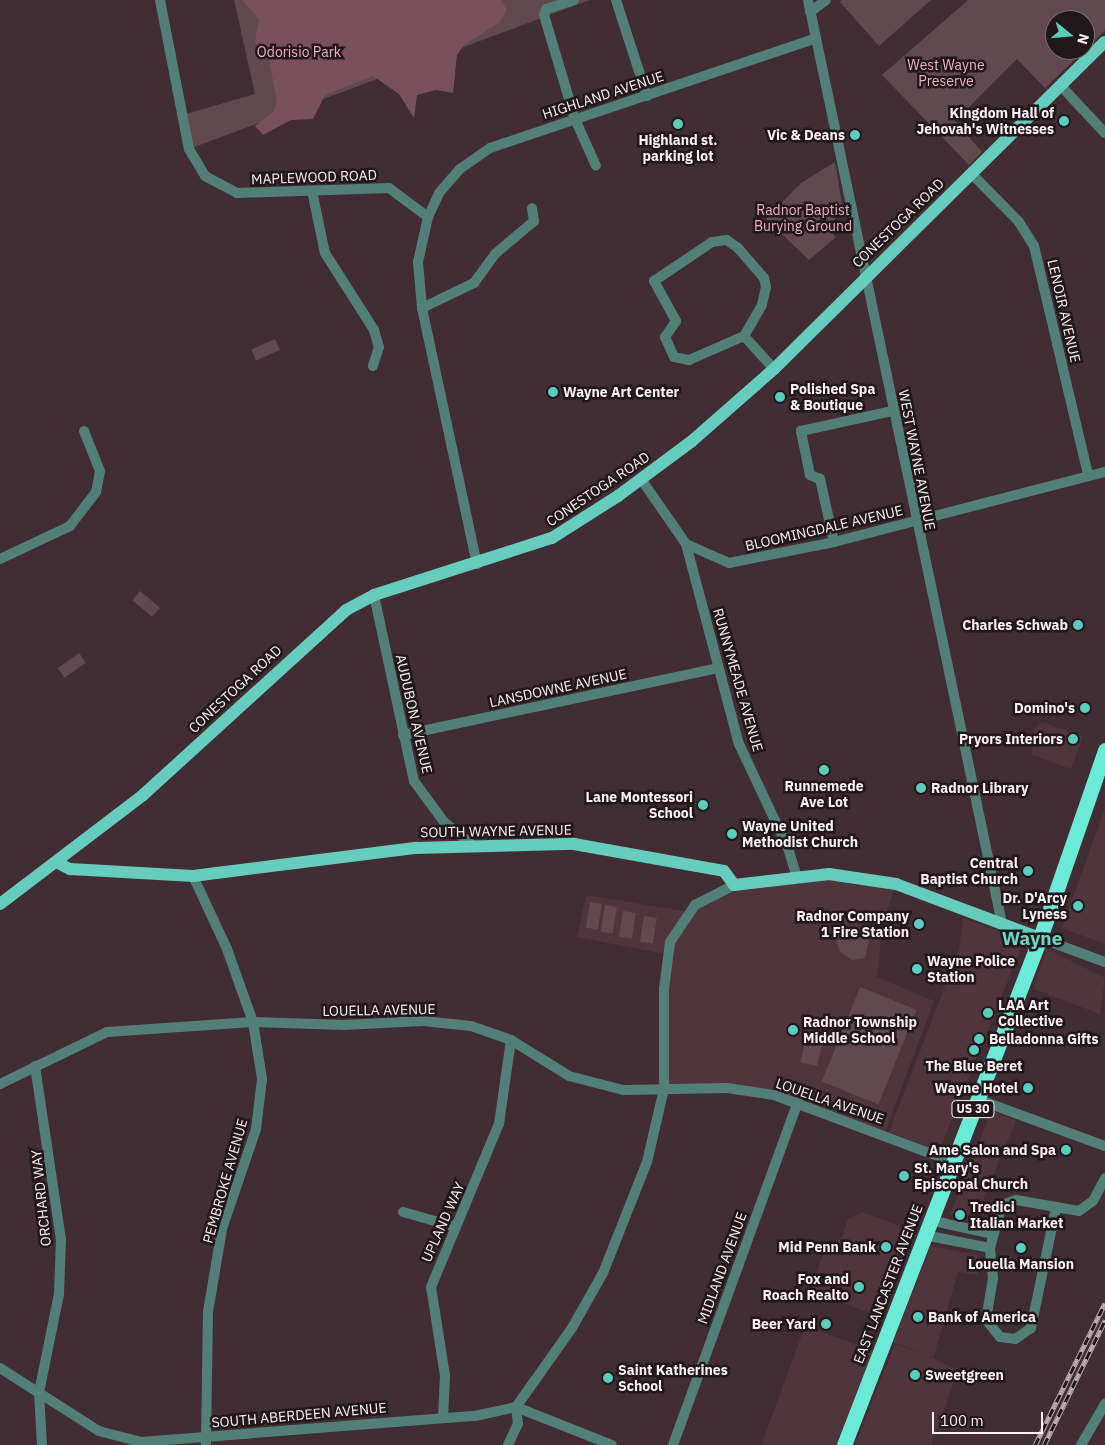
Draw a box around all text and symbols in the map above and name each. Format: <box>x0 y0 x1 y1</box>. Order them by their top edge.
north arrow <box>1045 10 1095 60</box>
text: N <box>1073 32 1093 47</box>
park label: Odorisio Park <box>257 44 341 60</box>
park label: West Wayne Preserve <box>907 57 985 90</box>
street label: HIGHLAND AVENUE <box>540 67 666 123</box>
place label: Kingdom Hall of Jehovah's Witnesses <box>916 105 1054 138</box>
marker: Kingdom Hall of Jehovah's Witnesses <box>1058 115 1070 127</box>
marker: Highland st. parking lot <box>672 118 684 130</box>
place label: Vic & Deans <box>767 127 845 143</box>
marker: Vic & Deans <box>849 129 861 141</box>
place label: Highland st. parking lot <box>638 132 718 164</box>
street label: MAPLEWOOD ROAD <box>251 166 377 188</box>
street label: CONESTOGA ROAD <box>849 175 947 271</box>
park label: Radnor Baptist Burying Ground <box>754 202 852 234</box>
street label: LENOIR AVENUE <box>1044 258 1084 364</box>
place label: Polished Spa & Boutique <box>790 381 875 414</box>
place label: Wayne Art Center <box>563 384 679 400</box>
marker: Wayne Art Center <box>547 386 559 398</box>
street label: WEST WAYNE AVENUE <box>895 388 939 532</box>
marker: Polished Spa & Boutique <box>774 391 786 403</box>
street label: CONESTOGA ROAD <box>543 448 653 530</box>
street label: BLOOMINGDALE AVENUE <box>743 502 905 554</box>
street label: RUNNYMEADE AVENUE <box>709 606 767 754</box>
place label: Charles Schwab <box>962 617 1068 633</box>
marker: Charles Schwab <box>1072 619 1084 631</box>
street label: CONESTOGA ROAD <box>185 642 285 736</box>
street label: AUDUBON AVENUE <box>392 653 436 775</box>
street label: LANSDOWNE AVENUE <box>488 665 628 711</box>
place label: Domino's <box>1014 700 1075 716</box>
marker: Domino's <box>1079 702 1091 714</box>
place label: Pryors Interiors <box>959 731 1063 747</box>
marker: Pryors Interiors <box>1067 733 1079 745</box>
marker: Runnemede Ave Lot <box>818 764 830 776</box>
place label: Runnemede Ave Lot <box>784 778 864 810</box>
place label: Radnor Library <box>931 780 1029 796</box>
marker: Radnor Library <box>915 782 927 794</box>
place label: Lane Montessori School <box>586 789 693 822</box>
marker: Lane Montessori School <box>697 799 709 811</box>
place label: Wayne United Methodist Church <box>742 818 858 850</box>
street label: SOUTH WAYNE AVENUE <box>420 821 572 841</box>
marker: Wayne United Methodist Church <box>726 828 738 840</box>
place label: Central Baptist Church <box>920 855 1018 888</box>
marker: Central Baptist Church <box>1022 865 1034 877</box>
place label: Dr. D'Arcy Lyness <box>1003 890 1067 922</box>
marker: Dr. D'Arcy Lyness <box>1071 899 1085 913</box>
place label: Radnor Company 1 Fire Station <box>796 908 909 940</box>
marker: Radnor Company 1 Fire Station <box>913 918 925 930</box>
district label: Wayne <box>1002 928 1062 950</box>
place label: Wayne Police Station <box>927 953 1015 986</box>
marker: Wayne Police Station <box>911 963 923 975</box>
place label: LAA Art Collective <box>998 997 1063 1030</box>
street label: LOUELLA AVENUE <box>322 1001 436 1019</box>
marker: LAA Art Collective <box>982 1007 994 1019</box>
place label: Radnor Township Middle School <box>803 1014 917 1046</box>
marker: Radnor Township Middle School <box>787 1024 799 1036</box>
place label: Belladonna Gifts <box>989 1031 1098 1047</box>
marker: Belladonna Gifts <box>973 1033 985 1045</box>
marker: The Blue Beret <box>968 1044 980 1056</box>
place label: The Blue Beret <box>926 1058 1022 1074</box>
street label: LOUELLA AVENUE <box>774 1075 886 1127</box>
place label: Wayne Hotel <box>935 1080 1018 1096</box>
marker: Wayne Hotel <box>1022 1082 1034 1094</box>
road number: US 30 <box>950 1100 996 1118</box>
street label: PEMBROKE AVENUE <box>199 1117 251 1245</box>
place label: Ame Salon and Spa <box>929 1142 1056 1158</box>
marker: Ame Salon and Spa <box>1060 1144 1072 1156</box>
street label: ORCHARD WAY <box>28 1149 54 1247</box>
place label: St. Mary's Episcopal Church <box>914 1160 1028 1192</box>
marker: St. Mary's Episcopal Church <box>898 1170 910 1182</box>
street label: UPLAND WAY <box>418 1179 468 1265</box>
place label: Tredici Italian Market <box>970 1199 1063 1232</box>
street label: EAST LANCASTER AVENUE <box>850 1202 926 1366</box>
marker: Tredici Italian Market <box>954 1209 966 1221</box>
street label: MIDLAND AVENUE <box>694 1210 750 1326</box>
place label: Mid Penn Bank <box>778 1239 876 1255</box>
marker: Mid Penn Bank <box>880 1241 892 1253</box>
marker: Louella Mansion <box>1015 1242 1027 1254</box>
place label: Louella Mansion <box>968 1256 1074 1272</box>
place label: Fox and Roach Realto <box>763 1271 849 1304</box>
marker: Fox and Roach Realto <box>853 1281 865 1293</box>
place label: Bank of America <box>928 1309 1036 1325</box>
marker: Bank of America <box>912 1311 924 1323</box>
place label: Beer Yard <box>752 1316 816 1332</box>
marker: Beer Yard <box>820 1318 832 1330</box>
place label: Saint Katherines School <box>618 1362 728 1394</box>
place label: Sweetgreen <box>925 1367 1004 1383</box>
marker: Sweetgreen <box>909 1369 921 1381</box>
marker: Saint Katherines School <box>602 1372 614 1384</box>
street label: SOUTH ABERDEEN AVENUE <box>211 1399 387 1431</box>
scale bar <box>935 1402 1046 1434</box>
text: 100 m <box>940 1411 984 1430</box>

